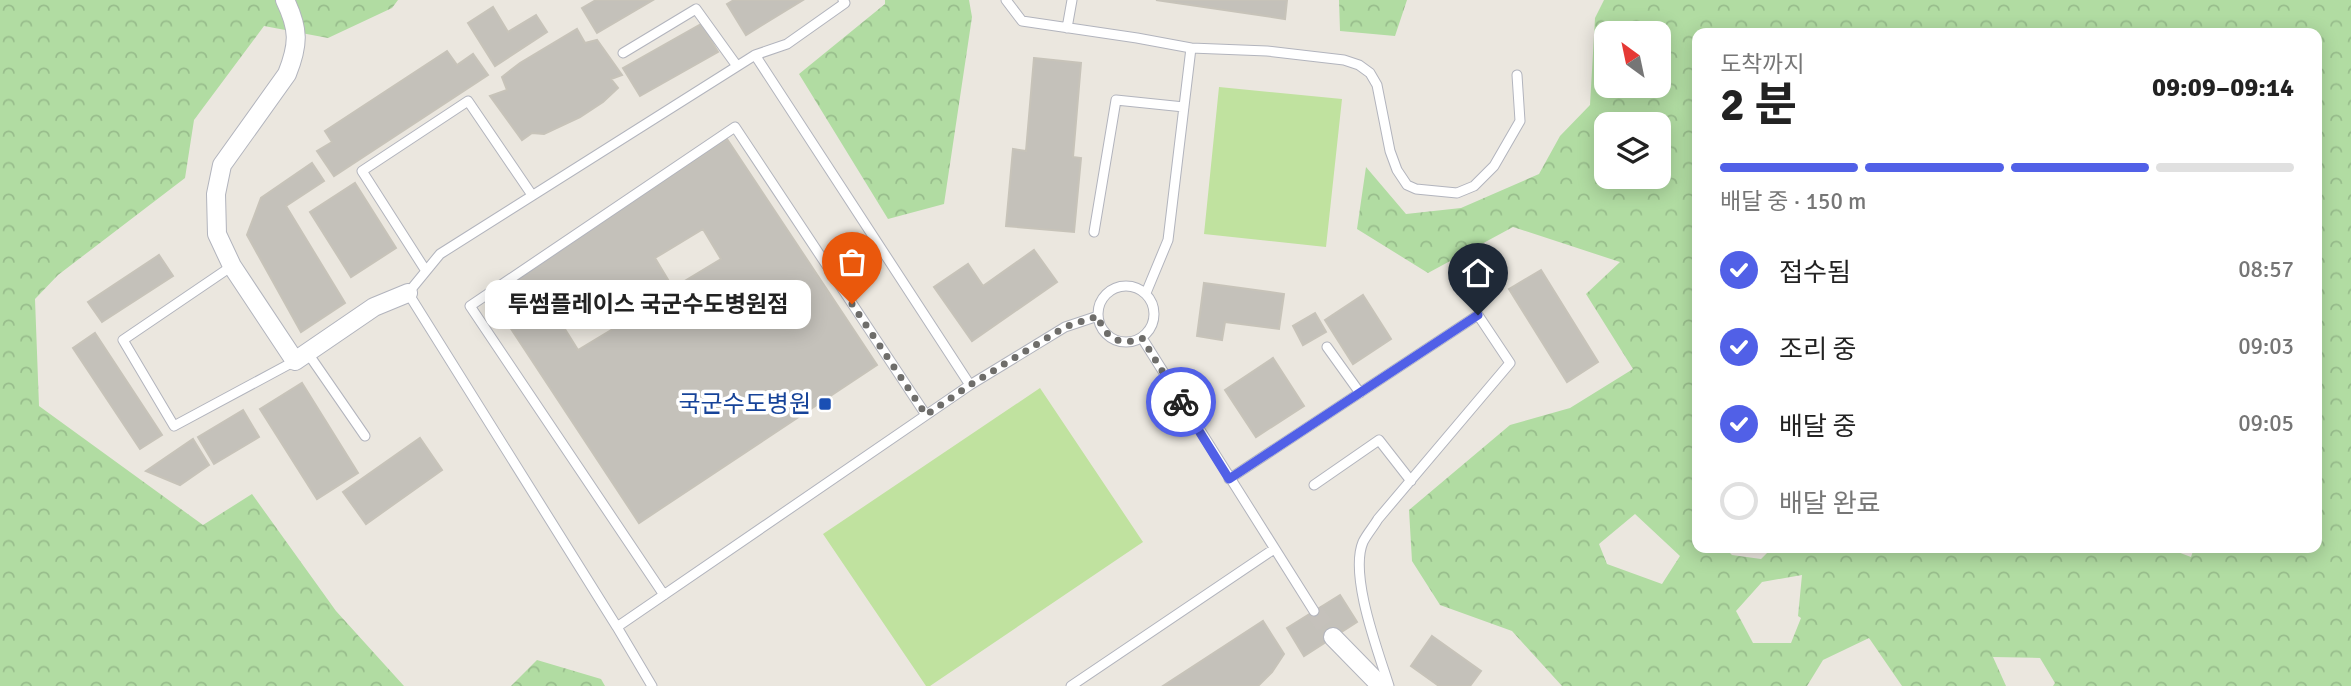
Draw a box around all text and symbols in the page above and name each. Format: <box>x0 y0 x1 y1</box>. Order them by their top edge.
north arrow <box>1594 21 1671 98</box>
map controls <box>1594 21 1671 189</box>
text: 도착까지 <box>1720 50 1805 79</box>
text: 09:09–09:14 <box>2152 72 2294 104</box>
text: 2 분 <box>1720 77 1797 133</box>
button: layers <box>1594 112 1671 189</box>
text: 배달 중 · 150 m <box>1720 187 1866 216</box>
pin <box>822 232 882 304</box>
icon: bag <box>833 243 871 281</box>
pin <box>1448 243 1508 315</box>
icon: check <box>1720 251 1758 289</box>
icon: home <box>1459 254 1497 292</box>
text: 08:57 <box>2238 255 2294 284</box>
text: 접수됨 <box>1779 257 1851 289</box>
callout: 투썸플레이스 국군수도병원점 <box>484 280 810 328</box>
text: 투썸플레이스 국군수도병원점 <box>508 290 788 319</box>
icon: check <box>1720 328 1758 366</box>
text: 09:03 <box>2238 332 2294 361</box>
text: 조리 중 <box>1779 334 1856 366</box>
courier <box>1146 367 1216 437</box>
icon: bike <box>1162 383 1200 421</box>
place label: 국군수도병원 <box>679 389 811 419</box>
marker: 국군수도병원 <box>817 396 833 412</box>
icon: check <box>1720 405 1758 443</box>
text: 09:05 <box>2238 409 2294 438</box>
text: 배달 중 <box>1779 411 1856 443</box>
text: 배달 완료 <box>1779 488 1880 520</box>

